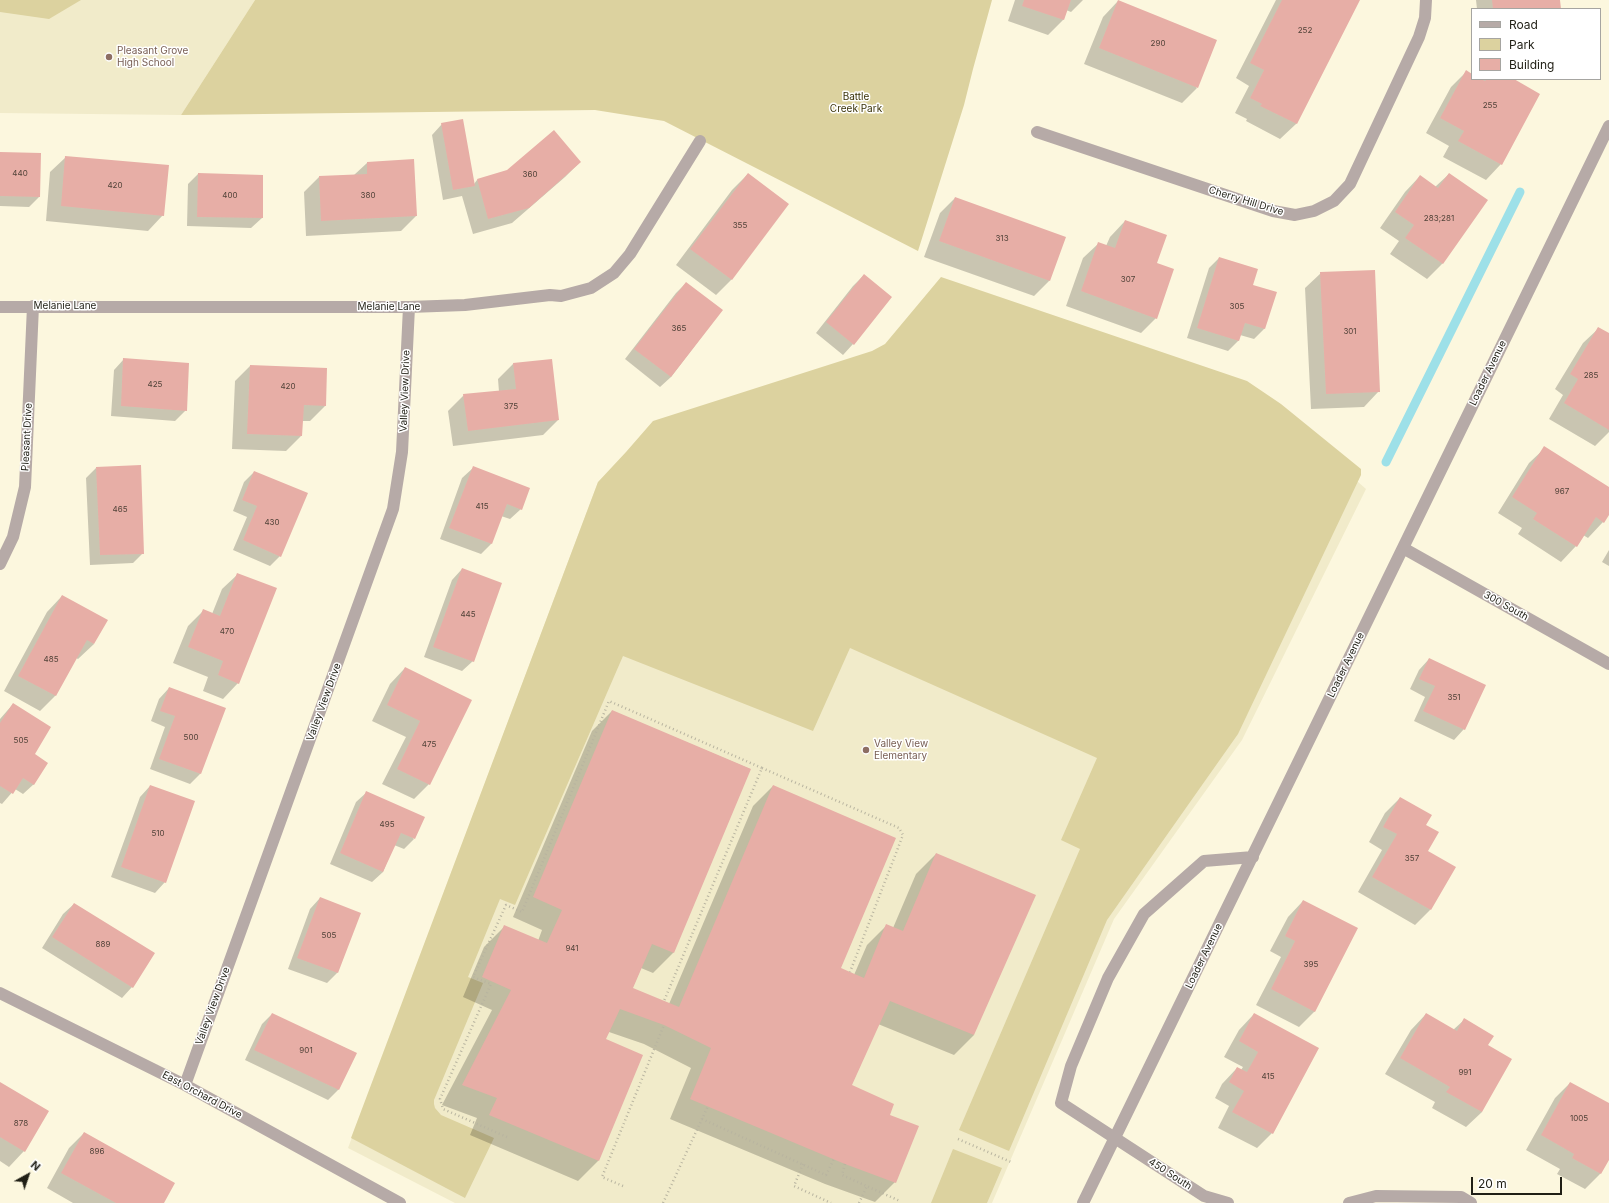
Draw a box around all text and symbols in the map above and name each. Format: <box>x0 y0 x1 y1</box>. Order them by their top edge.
legend <box>1471 8 1601 80</box>
text: Road <box>1509 17 1538 32</box>
house number: 252 <box>1298 26 1312 36</box>
text: Park <box>1509 37 1535 52</box>
house number: 290 <box>1151 39 1165 49</box>
place label: Pleasant Grove High School <box>117 45 188 68</box>
marker: Pleasant Grove High School <box>104 52 114 62</box>
text: Building <box>1509 57 1554 72</box>
park label: Battle Creek Park <box>830 91 882 114</box>
house number: 255 <box>1483 101 1497 111</box>
house number: 440 <box>12 169 28 179</box>
house number: 360 <box>523 170 537 180</box>
house number: 420 <box>107 181 123 191</box>
street label: Cherry Hill Drive <box>1207 184 1285 218</box>
house number: 400 <box>222 191 238 201</box>
house number: 380 <box>361 191 375 201</box>
house number: 283;281 <box>1424 214 1454 224</box>
house number: 355 <box>733 221 747 231</box>
house number: 313 <box>995 234 1009 244</box>
house number: 307 <box>1121 275 1135 285</box>
street label: Melanie Lane <box>34 300 96 312</box>
street label: Melanie Lane <box>358 301 420 313</box>
house number: 305 <box>1230 302 1244 312</box>
house number: 365 <box>672 324 686 334</box>
house number: 301 <box>1343 327 1357 337</box>
street label: Loader Avenue <box>1467 338 1509 408</box>
street label: Valley View Drive <box>398 350 412 432</box>
house number: 285 <box>1584 371 1598 381</box>
house number: 425 <box>148 380 162 390</box>
house number: 420 <box>280 382 296 392</box>
house number: 375 <box>504 402 518 412</box>
street label: Pleasant Drive <box>19 403 35 471</box>
house number: 967 <box>1555 487 1569 497</box>
house number: 415 <box>475 502 489 512</box>
house number: 465 <box>113 505 127 515</box>
house number: 430 <box>264 518 280 528</box>
street label: 300 South <box>1482 589 1530 623</box>
house number: 445 <box>460 610 476 620</box>
house number: 470 <box>220 627 234 637</box>
street label: Loader Avenue <box>1325 630 1367 700</box>
house number: 485 <box>44 655 58 665</box>
street label: Valley View Drive <box>304 662 344 742</box>
house number: 351 <box>1447 693 1461 703</box>
house number: 500 <box>184 733 198 743</box>
house number: 505 <box>14 736 28 746</box>
place label: Valley View Elementary <box>874 738 928 762</box>
house number: 475 <box>422 740 436 750</box>
marker: Valley View Elementary <box>861 745 871 755</box>
house number: 495 <box>380 820 394 830</box>
house number: 510 <box>151 829 165 839</box>
house number: 357 <box>1405 854 1419 864</box>
street label: Loader Avenue <box>1183 921 1225 991</box>
house number: 505 <box>322 931 336 941</box>
house number: 889 <box>96 940 110 950</box>
house number: 941 <box>565 944 579 954</box>
house number: 395 <box>1304 960 1318 970</box>
street label: Valley View Drive <box>193 966 233 1046</box>
house number: 901 <box>299 1046 313 1056</box>
house number: 991 <box>1458 1068 1472 1078</box>
street label: East Orchard Drive <box>160 1069 244 1121</box>
house number: 415 <box>1261 1072 1275 1082</box>
house number: 1005 <box>1570 1114 1588 1124</box>
house number: 878 <box>14 1119 28 1129</box>
house number: 896 <box>90 1147 104 1157</box>
north arrow <box>8 1155 48 1195</box>
street label: 450 South <box>1146 1156 1194 1192</box>
text: N <box>28 1158 43 1174</box>
scale bar <box>1473 1169 1564 1195</box>
text: 20 m <box>1478 1176 1507 1191</box>

